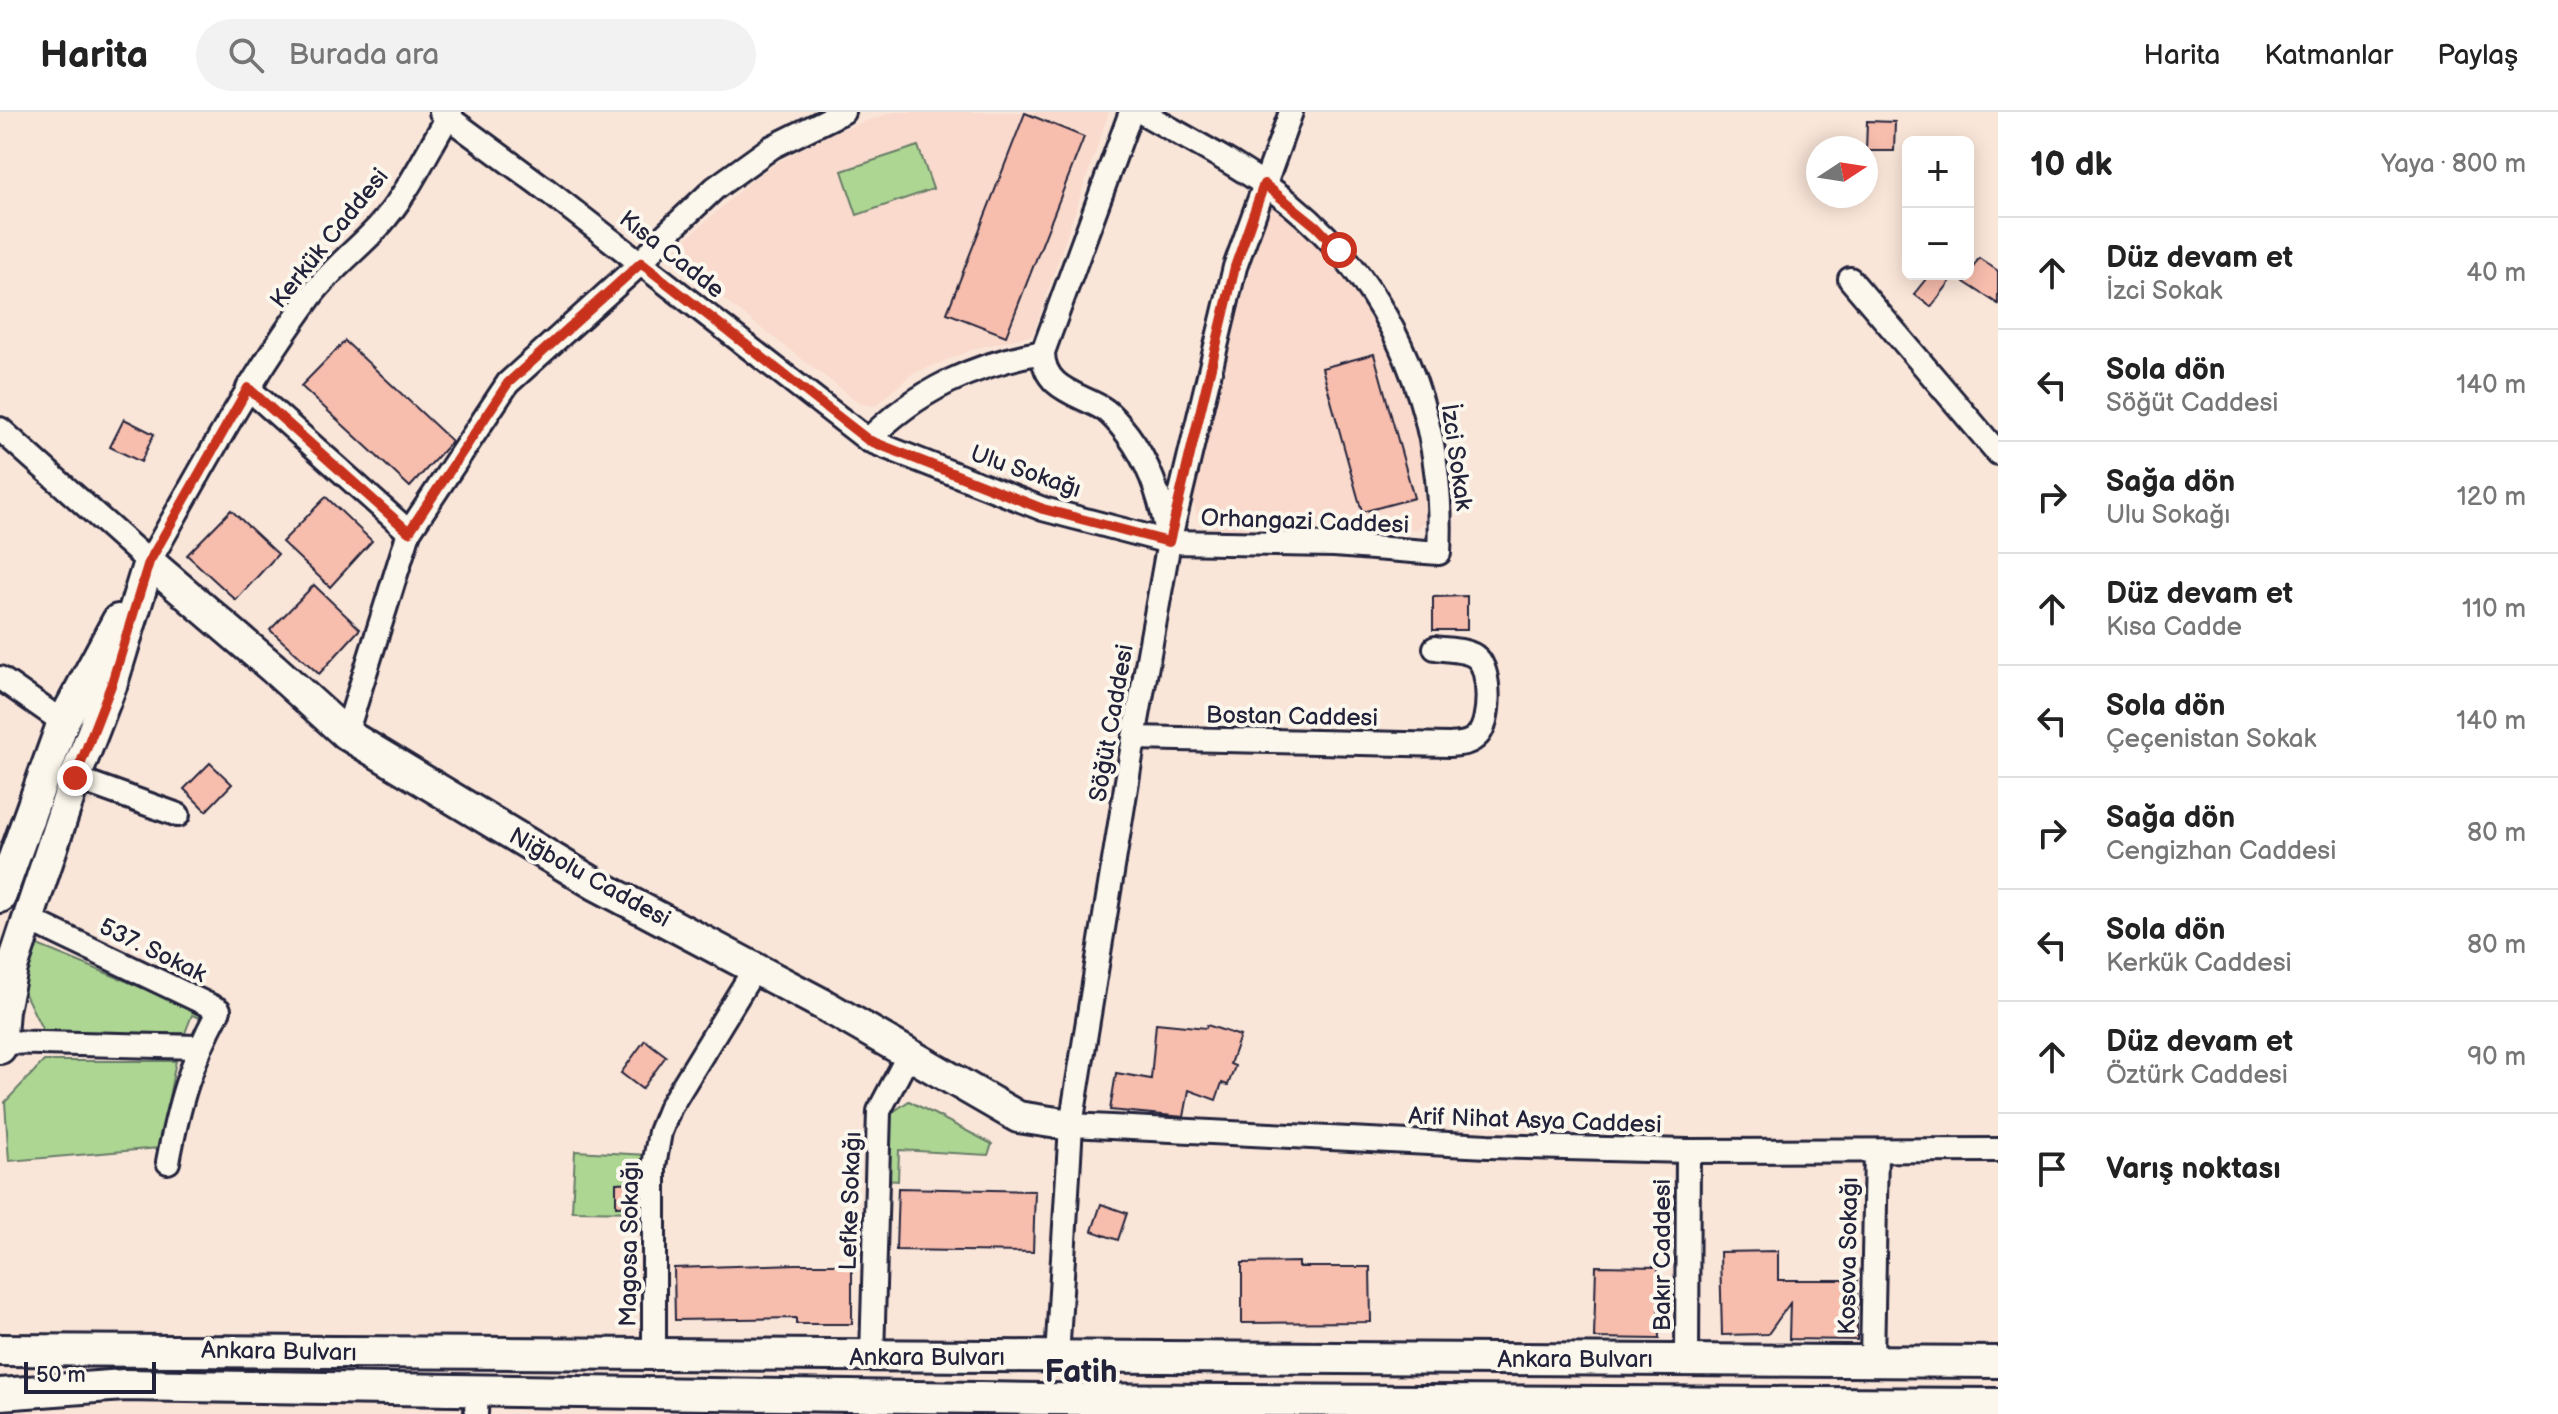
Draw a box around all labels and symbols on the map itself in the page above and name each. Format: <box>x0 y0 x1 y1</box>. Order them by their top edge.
north arrow <box>1806 136 1878 208</box>
street label: Kerkük Caddesi <box>264 163 395 314</box>
street label: Kısa Cadde <box>613 204 730 304</box>
route start <box>1321 232 1357 268</box>
street label: İzci Sokak <box>1435 402 1478 512</box>
street label: Ulu Sokağı <box>967 439 1085 504</box>
street label: Orhangazi Caddesi <box>1200 503 1410 540</box>
street label: Söğüt Caddesi <box>1083 642 1140 804</box>
street label: Bostan Caddesi <box>1206 700 1378 732</box>
route end <box>57 760 93 796</box>
street label: Niğbolu Caddesi <box>504 821 675 934</box>
street label: 537. Sokak <box>94 912 211 989</box>
street label: Arif Nihat Asya Caddesi <box>1408 1102 1662 1139</box>
street label: Lefke Sokağı <box>834 1131 867 1271</box>
street label: Magosa Sokağı <box>614 1161 645 1327</box>
street label: Kosova Sokağı <box>1833 1177 1864 1335</box>
street label: Bakır Caddesi <box>1648 1179 1677 1331</box>
street label: Ankara Bulvarı <box>201 1336 357 1367</box>
street label: Ankara Bulvarı <box>849 1343 1005 1372</box>
street label: Ankara Bulvarı <box>1497 1345 1653 1374</box>
district label: Fatih <box>1045 1353 1117 1392</box>
scale bar <box>24 1358 156 1394</box>

